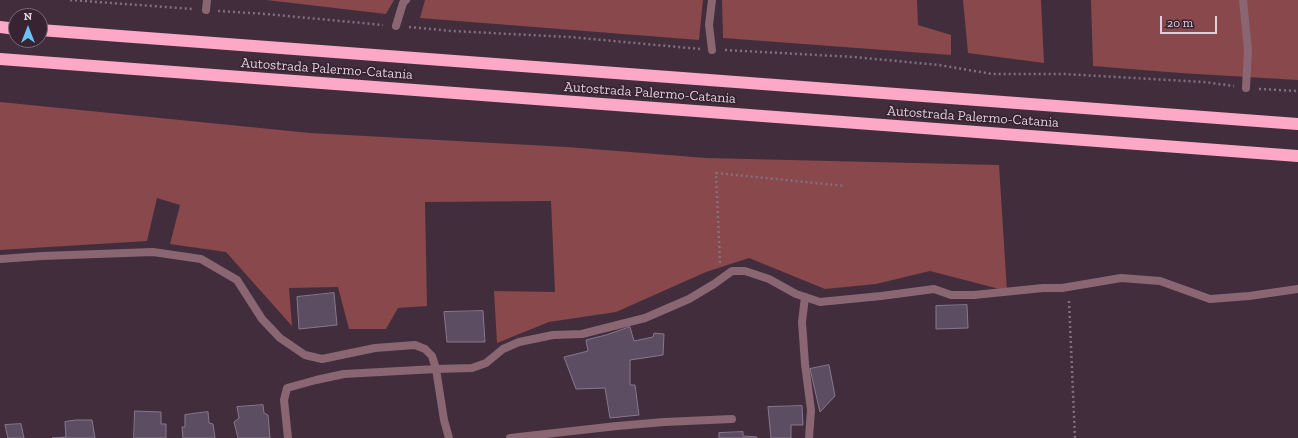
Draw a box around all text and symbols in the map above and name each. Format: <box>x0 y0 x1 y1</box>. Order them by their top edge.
north arrow <box>8 8 48 48</box>
scale bar <box>1162 8 1219 34</box>
text: N <box>24 10 32 23</box>
text: 20 m <box>1167 16 1193 30</box>
street label: Autostrada Palermo-Catania <box>241 55 413 83</box>
street label: Autostrada Palermo-Catania <box>564 79 736 107</box>
street label: Autostrada Palermo-Catania <box>887 103 1059 131</box>

